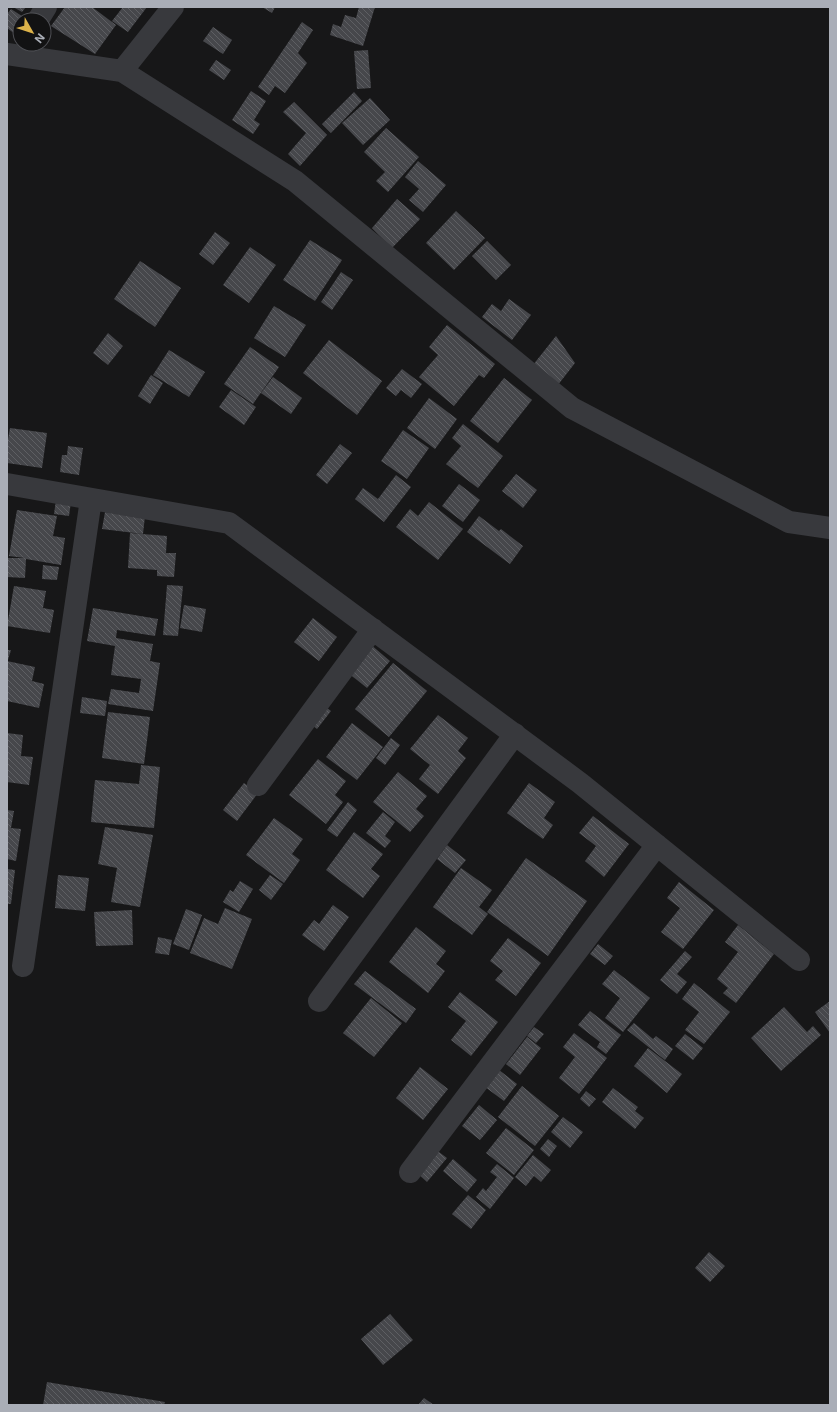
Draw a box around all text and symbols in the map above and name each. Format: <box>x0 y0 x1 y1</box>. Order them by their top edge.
north arrow <box>12 12 52 52</box>
text: N <box>32 31 48 46</box>

